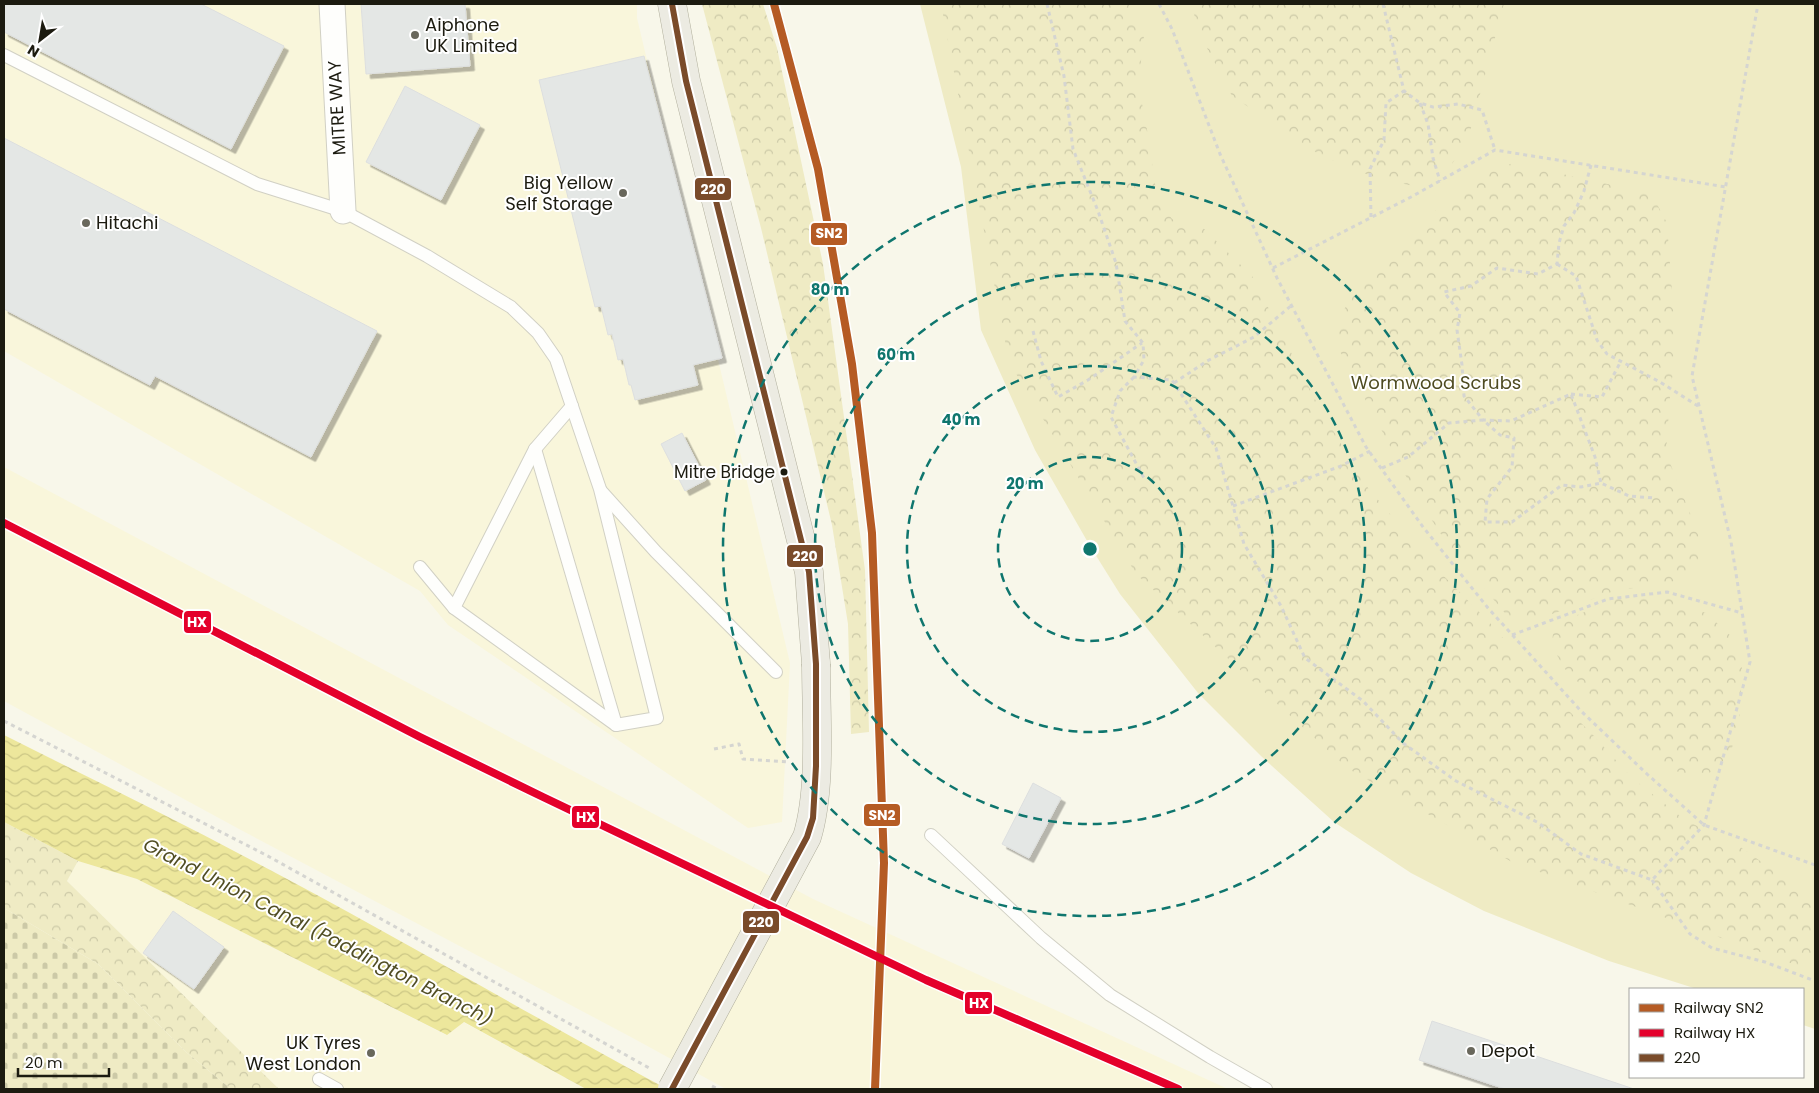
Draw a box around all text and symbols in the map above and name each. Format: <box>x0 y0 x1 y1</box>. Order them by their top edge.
place label: Aiphone UK Limited <box>425 12 518 58</box>
north arrow <box>15 15 65 65</box>
marker: Aiphone UK Limited <box>409 29 421 41</box>
text: N <box>24 40 43 62</box>
street label: MITRE WAY <box>322 60 351 156</box>
place label: Big Yellow Self Storage <box>505 170 613 216</box>
line badge: 220 <box>694 177 732 201</box>
text: 220 <box>700 179 726 199</box>
marker: Big Yellow Self Storage <box>617 187 629 199</box>
place label: Hitachi <box>96 210 158 235</box>
marker: Hitachi <box>80 217 92 229</box>
line badge: SN2 <box>810 222 848 246</box>
text: SN2 <box>815 223 843 243</box>
text: 80 m <box>811 279 849 300</box>
text: 60 m <box>877 344 915 365</box>
park label: Wormwood Scrubs <box>1351 370 1521 395</box>
text: 40 m <box>941 409 981 430</box>
place label: Mitre Bridge <box>674 460 775 484</box>
marker: Mitre Bridge <box>779 467 789 477</box>
text: 20 m <box>1006 473 1044 494</box>
centre of rings <box>1081 540 1099 558</box>
line badge: 220 <box>786 544 824 568</box>
text: 220 <box>792 546 818 566</box>
line badge: HX <box>183 610 212 634</box>
text: HX <box>187 612 207 632</box>
line badge: SN2 <box>863 803 901 827</box>
line badge: HX <box>571 805 600 829</box>
text: SN2 <box>868 805 896 825</box>
text: HX <box>576 807 596 827</box>
water label: Grand Union Canal (Paddington Branch) <box>138 831 497 1032</box>
line badge: 220 <box>742 910 780 934</box>
text: 220 <box>748 912 774 932</box>
legend <box>1629 988 1804 1078</box>
line badge: HX <box>964 991 993 1015</box>
text: HX <box>969 993 989 1013</box>
text: Railway SN2 <box>1674 997 1764 1018</box>
text: Railway HX <box>1674 1022 1755 1043</box>
place label: UK Tyres West London <box>245 1030 361 1076</box>
place label: Depot <box>1481 1038 1535 1063</box>
marker: Depot <box>1465 1045 1477 1057</box>
scale bar <box>18 1046 109 1078</box>
marker: UK Tyres West London <box>365 1047 377 1059</box>
text: 220 <box>1674 1047 1701 1068</box>
text: 20 m <box>25 1052 63 1073</box>

